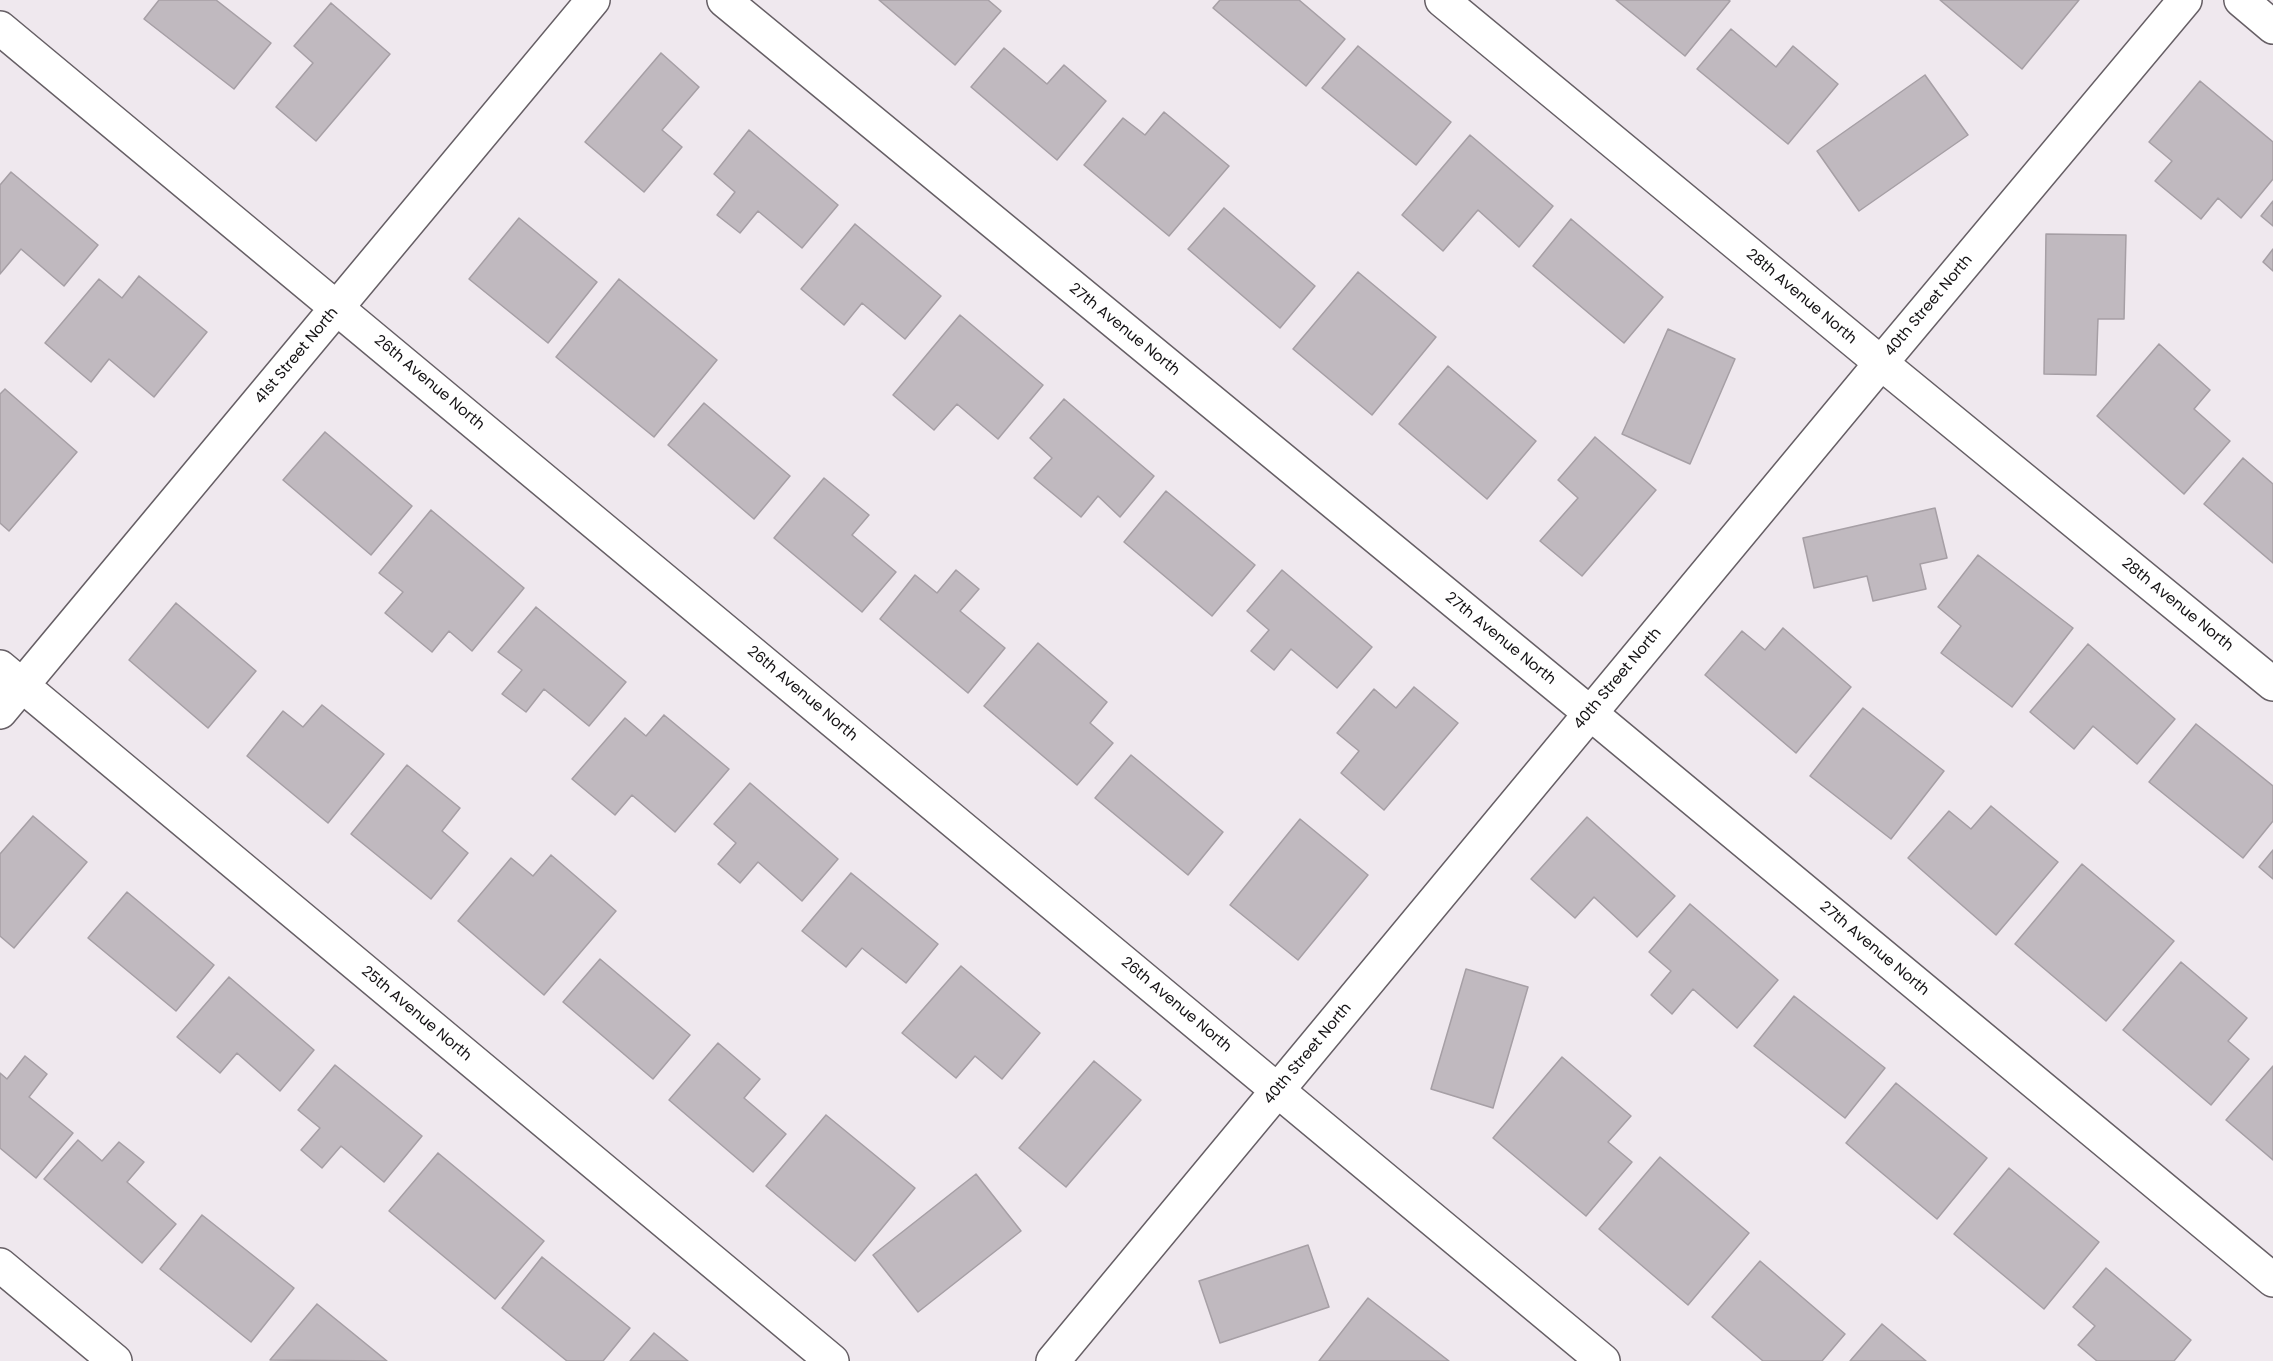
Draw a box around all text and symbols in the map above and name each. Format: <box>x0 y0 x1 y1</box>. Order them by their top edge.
street label: 28th Avenue North <box>1742 246 1860 348</box>
street label: 40th Street North <box>1881 252 1977 360</box>
street label: 27th Avenue North <box>1065 280 1183 380</box>
street label: 41st Street North <box>251 304 343 408</box>
street label: 26th Avenue North <box>370 332 488 434</box>
street label: 28th Avenue North <box>2118 554 2236 656</box>
street label: 27th Avenue North <box>1441 589 1559 689</box>
street label: 40th Street North <box>1570 625 1666 733</box>
street label: 26th Avenue North <box>743 643 861 745</box>
street label: 27th Avenue North <box>1816 898 1932 1000</box>
street label: 26th Avenue North <box>1117 954 1235 1056</box>
street label: 25th Avenue North <box>357 963 475 1065</box>
street label: 40th Street North <box>1260 1000 1356 1108</box>

